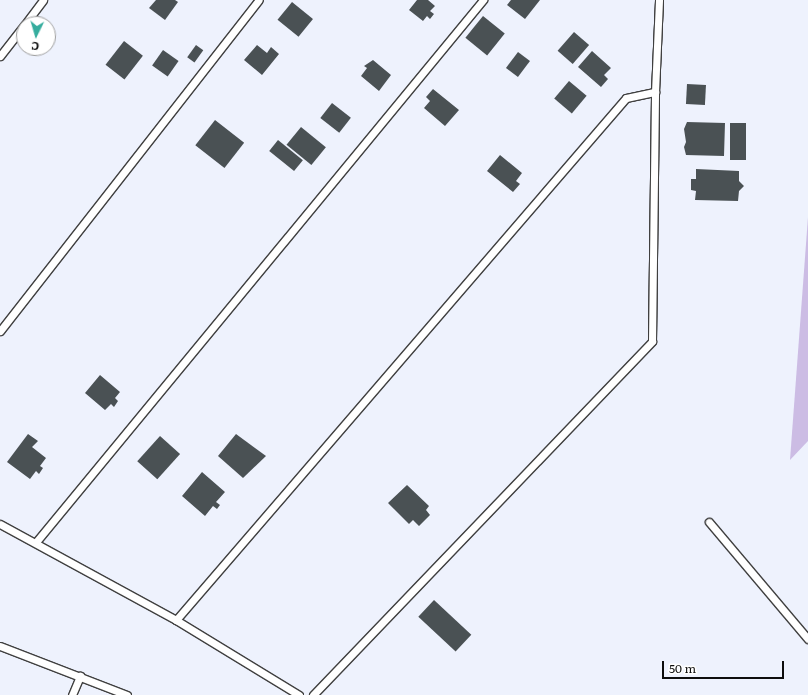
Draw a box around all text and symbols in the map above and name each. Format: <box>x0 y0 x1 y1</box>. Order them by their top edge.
north arrow <box>16 16 56 56</box>
text: С <box>30 39 40 55</box>
scale bar <box>664 653 786 679</box>
text: 50 m <box>669 659 696 677</box>

